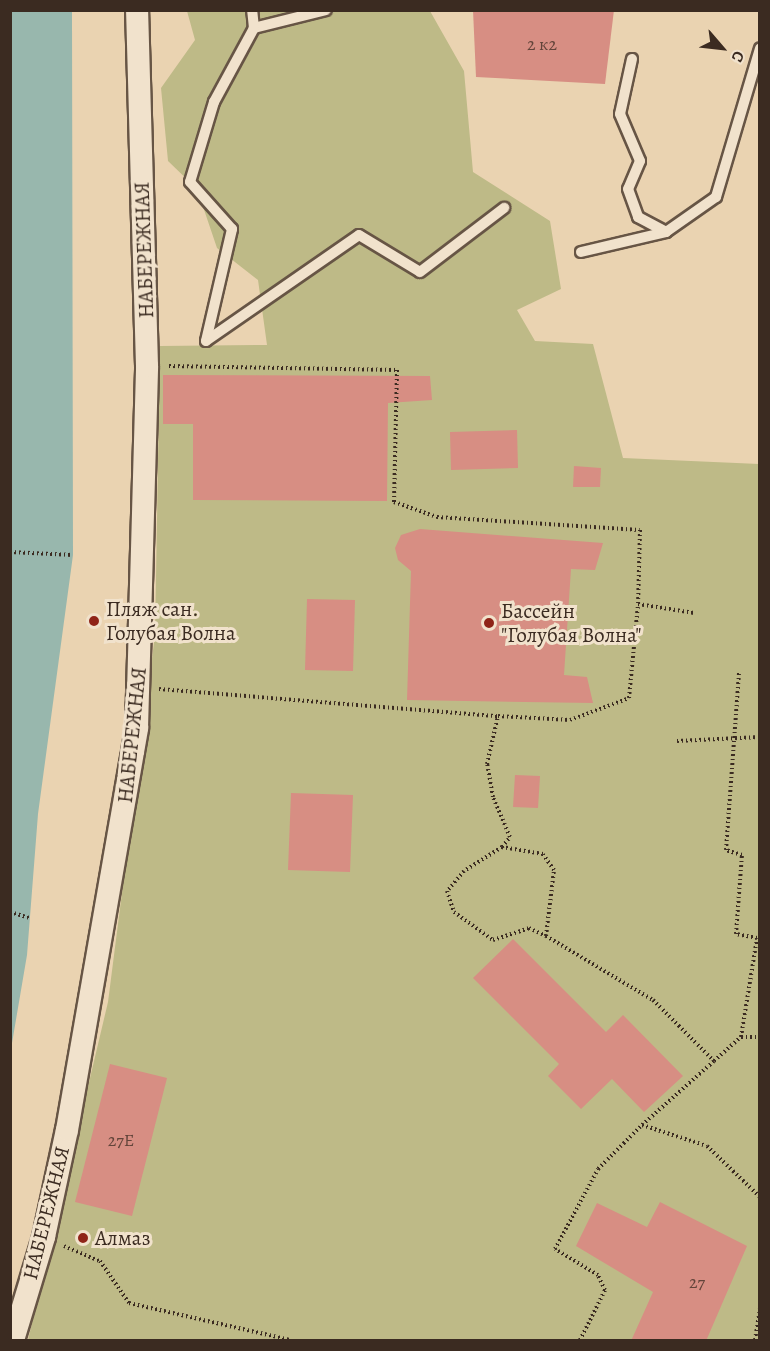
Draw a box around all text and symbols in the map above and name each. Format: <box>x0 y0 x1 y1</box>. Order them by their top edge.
north arrow <box>692 18 752 78</box>
house number: 2 к2 <box>527 33 557 55</box>
text: С <box>726 47 750 66</box>
street label: НАБЕРЕЖНАЯ <box>129 181 159 319</box>
place label: Пляж сан. Голубая Волна <box>106 596 236 646</box>
place label: Бассейн "Голубая Волна" <box>501 598 642 648</box>
marker: Пляж сан. Голубая Волна <box>87 614 101 628</box>
marker: Бассейн "Голубая Волна" <box>482 616 496 630</box>
street label: НАБЕРЕЖНАЯ <box>112 666 152 804</box>
house number: 27Е <box>108 1129 134 1151</box>
street label: НАБЕРЕЖНАЯ <box>17 1144 75 1282</box>
place label: Алмаз <box>95 1225 150 1251</box>
marker: Алмаз <box>76 1231 90 1245</box>
house number: 27 <box>689 1271 705 1293</box>

